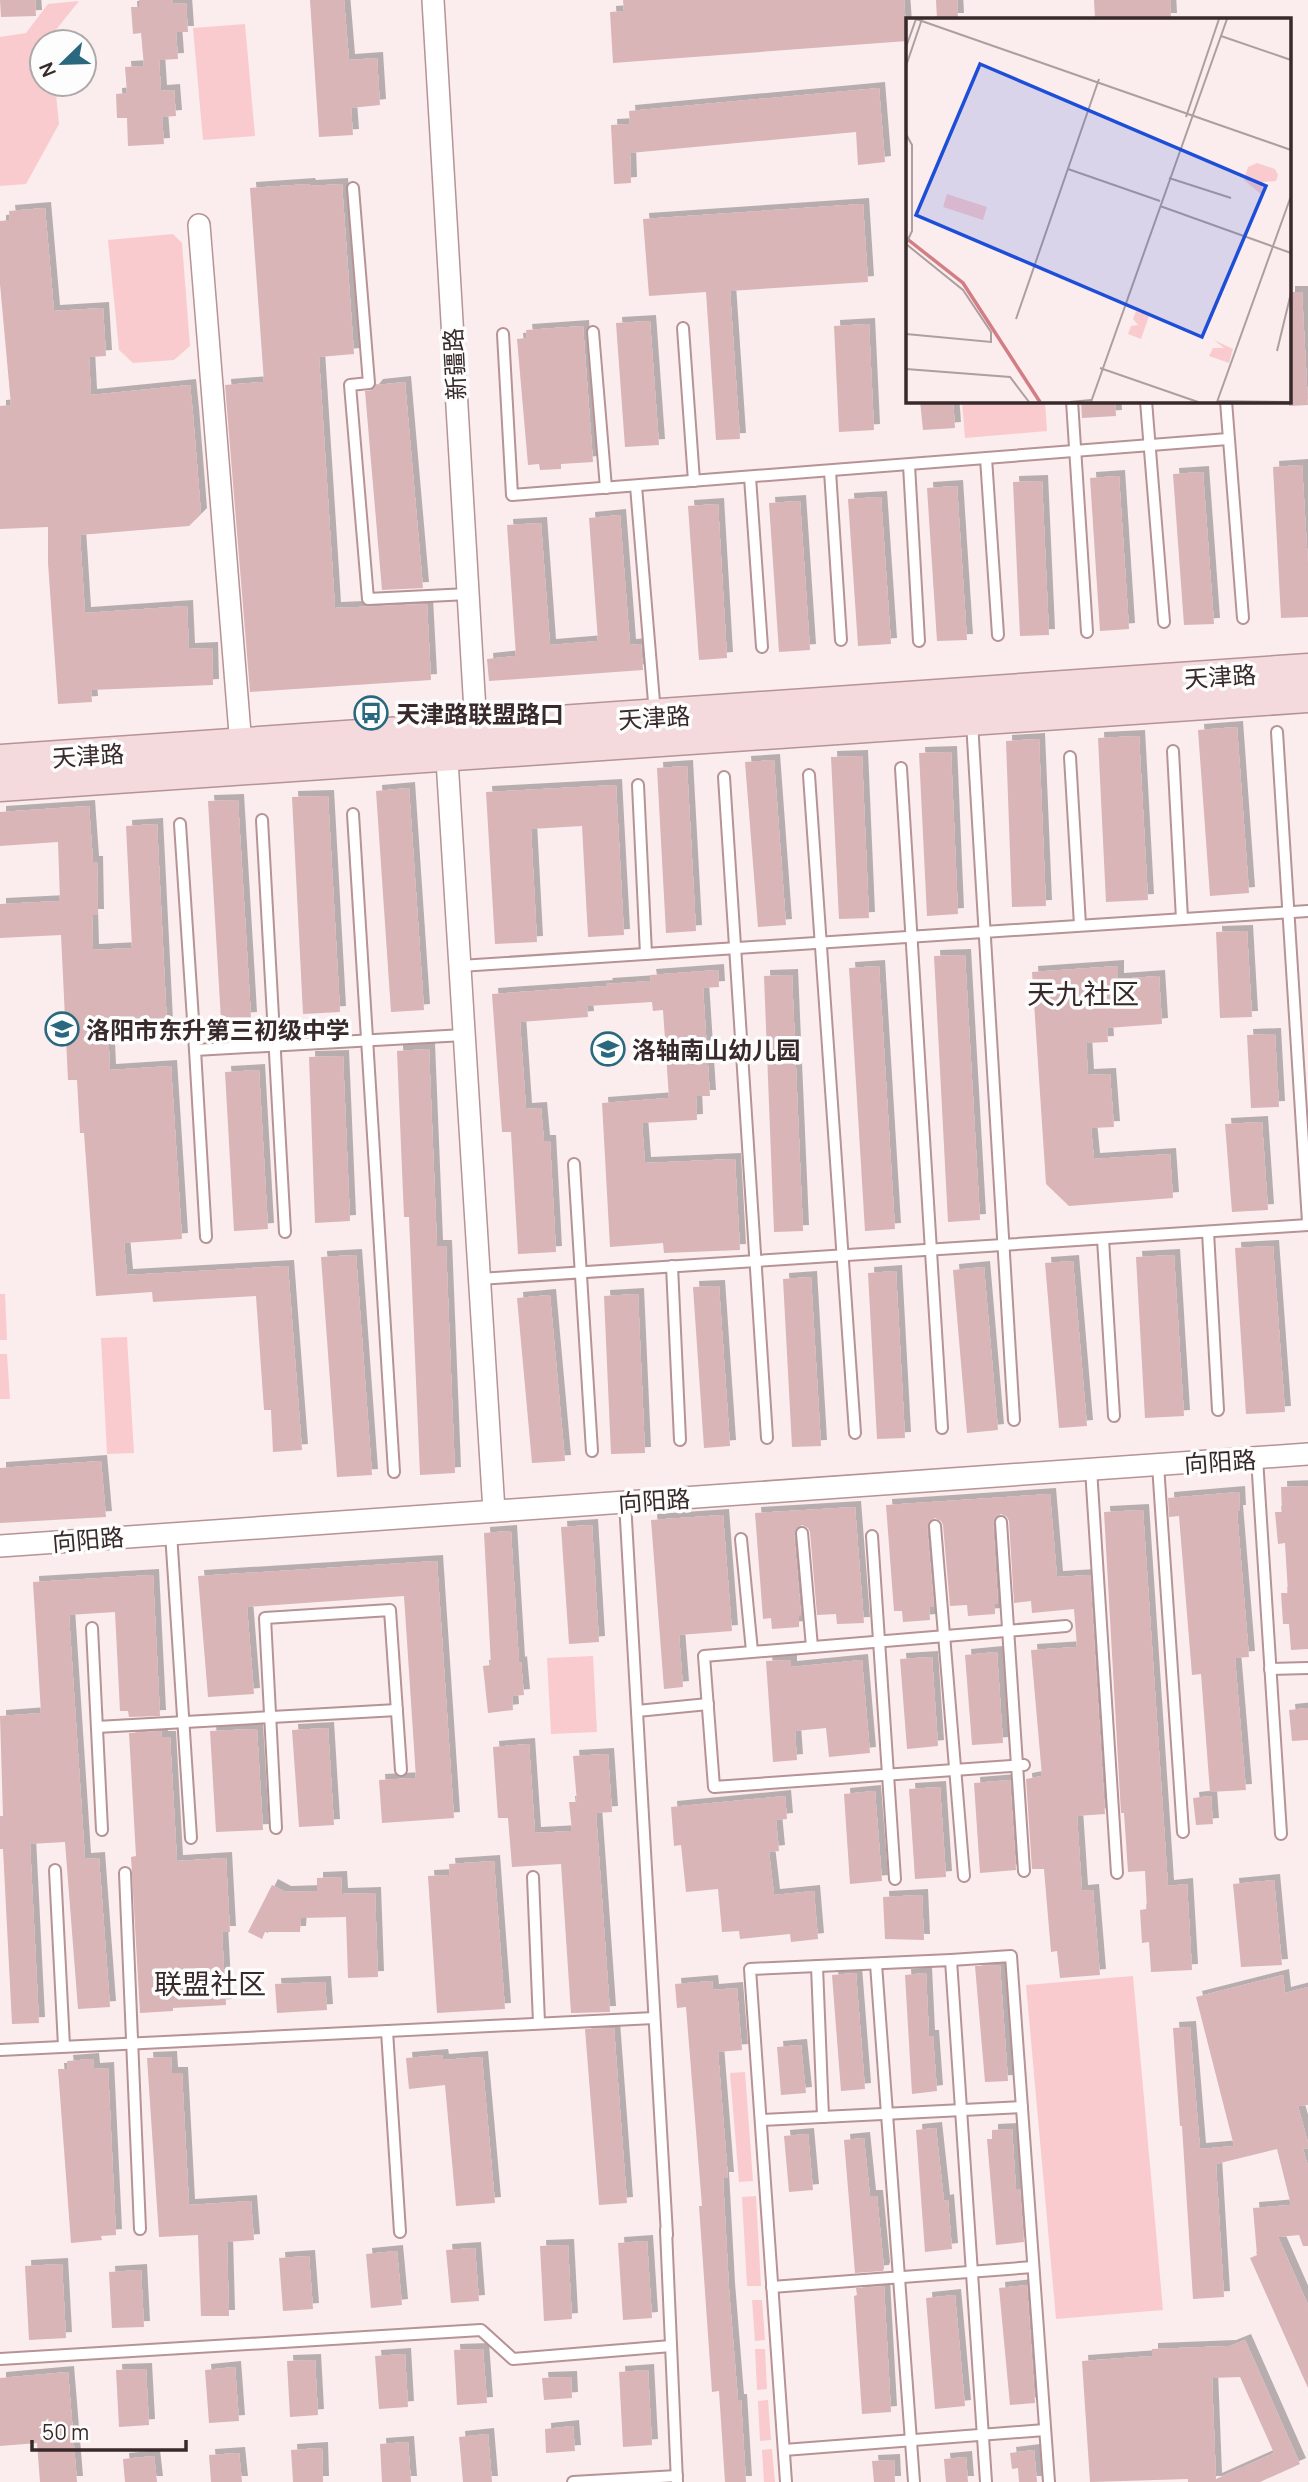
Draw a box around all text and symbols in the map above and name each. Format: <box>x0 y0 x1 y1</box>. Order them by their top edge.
inset map <box>906 18 1290 402</box>
north arrow <box>28 28 98 98</box>
text: N <box>33 58 62 81</box>
street label: 新疆路 <box>436 327 472 401</box>
street label: 天津路 <box>1183 657 1257 695</box>
bus stop icon: 天津路联盟路口 <box>352 694 390 732</box>
place label: 天津路联盟路口 <box>396 697 564 730</box>
street label: 天津路 <box>617 698 691 736</box>
street label: 天津路 <box>51 736 125 774</box>
district label: 天九社区 <box>1027 974 1139 1012</box>
school or university icon: 洛阳市东升第三初级中学 <box>43 1010 81 1048</box>
place label: 洛阳市东升第三初级中学 <box>86 1013 350 1046</box>
school or university icon: 洛轴南山幼儿园 <box>589 1030 627 1068</box>
place label: 洛轴南山幼儿园 <box>632 1033 800 1066</box>
street label: 向阳路 <box>1183 1442 1257 1480</box>
street label: 向阳路 <box>617 1481 691 1519</box>
street label: 向阳路 <box>51 1519 125 1559</box>
district label: 联盟社区 <box>154 1964 266 2002</box>
scale bar <box>32 2408 186 2452</box>
text: 50 m <box>42 2418 89 2446</box>

